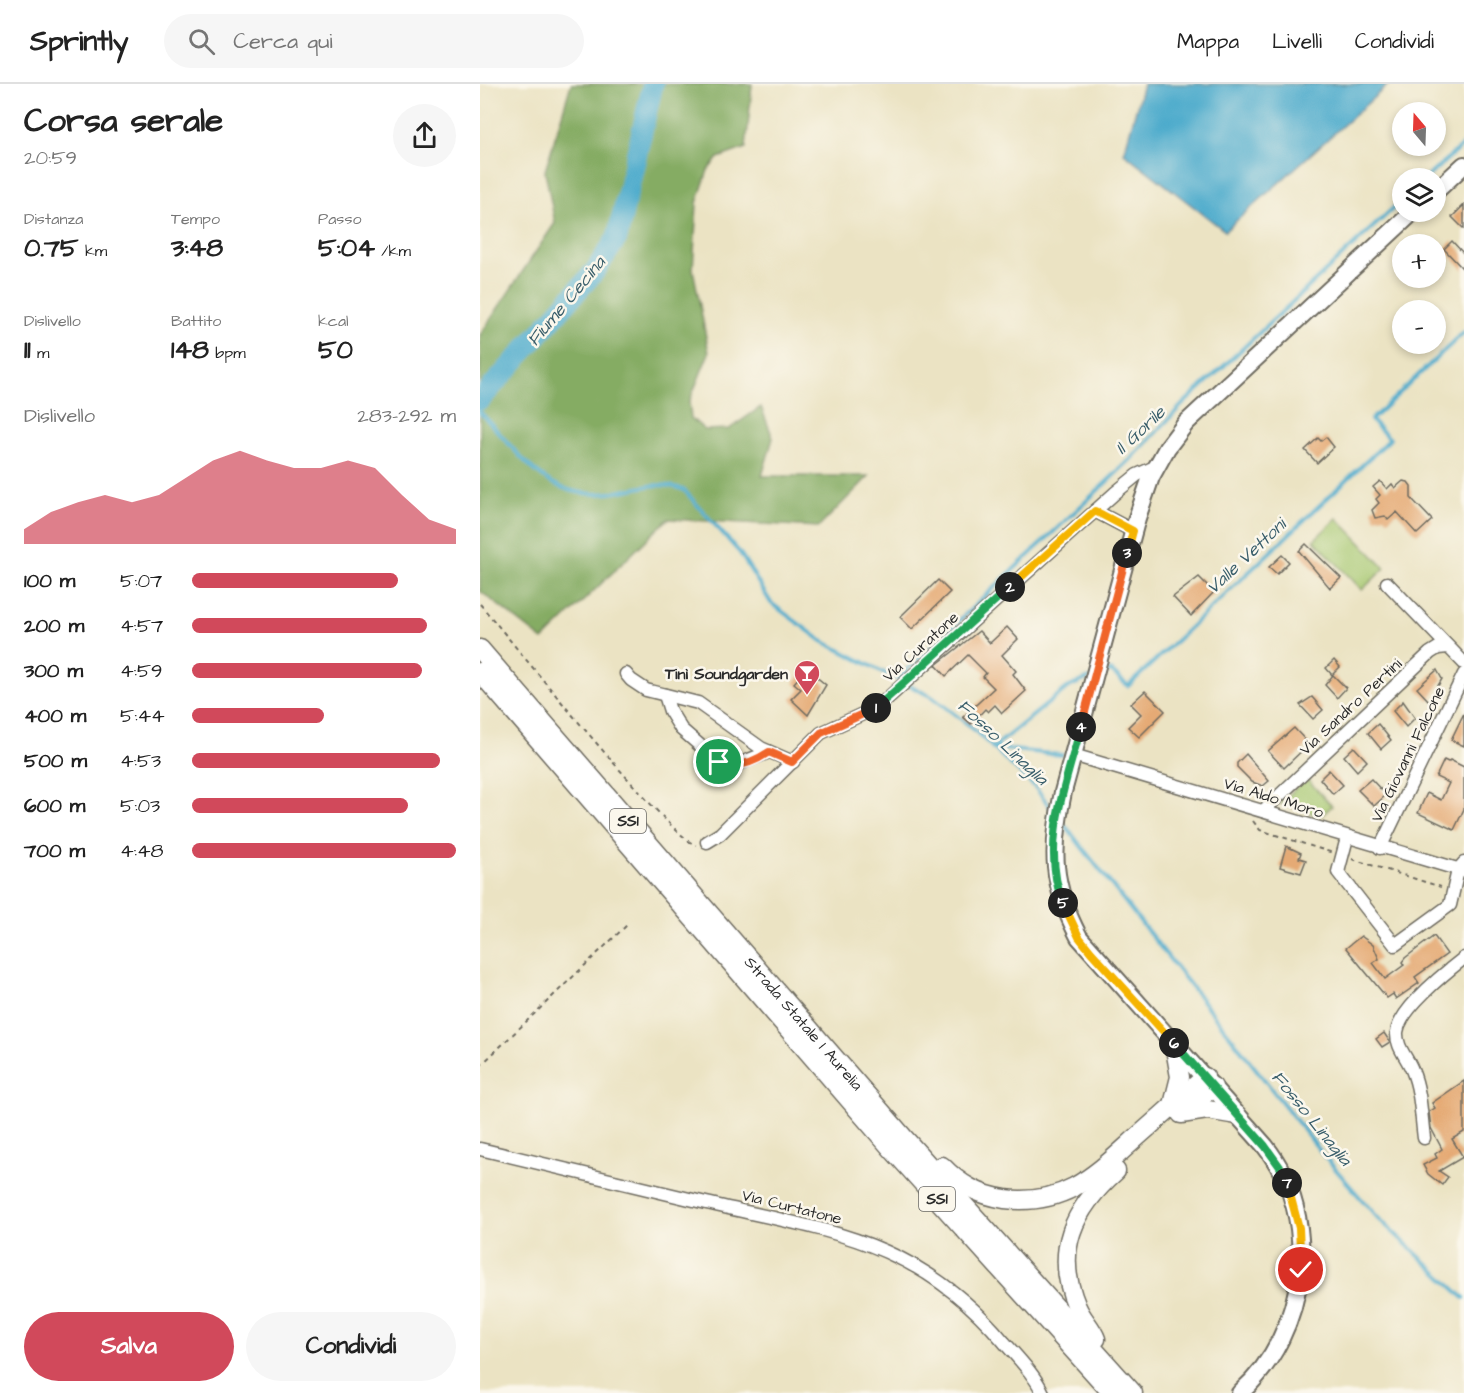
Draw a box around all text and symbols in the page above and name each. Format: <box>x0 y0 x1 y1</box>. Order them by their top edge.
search box <box>164 14 584 68</box>
text: Sprintly <box>30 22 128 61</box>
icon: search <box>185 25 218 58</box>
text: Cerca qui <box>233 26 333 57</box>
text: Mappa <box>1177 27 1239 56</box>
text: Livelli <box>1272 27 1322 56</box>
text: Condividi <box>1355 27 1434 56</box>
text: Corsa serale <box>24 98 223 144</box>
north arrow <box>1392 102 1446 156</box>
map controls <box>1392 102 1446 354</box>
button: share <box>393 104 456 167</box>
text: 20:59 <box>24 144 77 172</box>
button: layers <box>1392 168 1446 222</box>
text: Distanza <box>24 208 84 230</box>
text: Tempo <box>171 208 220 230</box>
text: Passo <box>318 208 361 230</box>
text: 0.75 <box>24 230 78 266</box>
text: 3:48 <box>171 230 223 266</box>
text: 5:04 <box>318 230 375 266</box>
button: + <box>1392 234 1446 288</box>
text: km <box>78 240 107 262</box>
text: /km <box>375 240 411 262</box>
water label: Fiume Cecina <box>521 250 612 352</box>
button: − <box>1392 300 1446 354</box>
text: Dislivello <box>24 310 81 332</box>
text: Battito <box>171 310 221 332</box>
text: kcal <box>318 310 349 332</box>
text: 11 <box>24 332 31 368</box>
text: 148 <box>171 332 209 368</box>
text: 50 <box>318 332 353 368</box>
text: m <box>31 342 50 364</box>
text: bpm <box>209 342 246 364</box>
water label: Il Gorile <box>1110 400 1172 460</box>
text: Dislivello <box>24 402 95 430</box>
text: 283–292 m <box>357 402 456 430</box>
water label: Valle Vettoni <box>1201 511 1293 600</box>
pin: 3 <box>1112 538 1142 568</box>
text: 3 <box>1123 542 1131 564</box>
text: 100 m <box>24 567 75 595</box>
text: 5:07 <box>120 567 162 595</box>
pin: 2 <box>995 572 1025 602</box>
text: 2 <box>1005 576 1015 598</box>
street label: Via Curatone <box>878 606 964 687</box>
text: 200 m <box>24 612 84 640</box>
text: 4:57 <box>120 612 163 640</box>
street label: Via Sandro Pertini <box>1295 653 1407 760</box>
text: 300 m <box>24 657 83 685</box>
text: 4:59 <box>120 657 163 685</box>
bar icon: Tinì Soundgarden <box>792 658 822 696</box>
place label: Tinì Soundgarden <box>664 663 788 687</box>
street label: Via Giovanni Falcone <box>1366 683 1450 826</box>
pin: 1 <box>861 693 891 723</box>
water label: Fosso Linaglia <box>951 694 1054 792</box>
text: 1 <box>875 697 877 719</box>
text: 400 m <box>24 702 86 730</box>
text: 5:44 <box>120 702 165 730</box>
pin: 4 <box>1066 712 1096 742</box>
text: 4 <box>1076 716 1086 738</box>
pin <box>693 736 744 787</box>
icon: arrive <box>702 745 735 778</box>
text: 500 m <box>24 747 87 775</box>
text: 4:53 <box>120 747 161 775</box>
street label: Via Aldo Moro <box>1221 772 1326 824</box>
text: 600 m <box>24 792 85 820</box>
text: 5:03 <box>120 792 160 820</box>
road number: SS1 <box>610 809 646 833</box>
text: 700 m <box>24 837 85 865</box>
text: 4:48 <box>120 837 164 865</box>
pin: 5 <box>1048 888 1078 918</box>
text: 5 <box>1057 892 1069 914</box>
street label: Strada Statale 1 Aurelia <box>739 952 868 1095</box>
pin: 6 <box>1159 1028 1189 1058</box>
text: 6 <box>1169 1032 1179 1054</box>
water label: Fosso Linaglia <box>1265 1066 1358 1172</box>
pin: 7 <box>1272 1168 1302 1198</box>
text: 7 <box>1282 1172 1292 1194</box>
street label: Via Curtatone <box>740 1184 844 1230</box>
road number: SS1 <box>919 1187 955 1211</box>
pin <box>1275 1244 1326 1295</box>
icon: check <box>1284 1253 1317 1286</box>
button: Salva <box>24 1312 234 1381</box>
button: Condividi <box>246 1312 456 1381</box>

